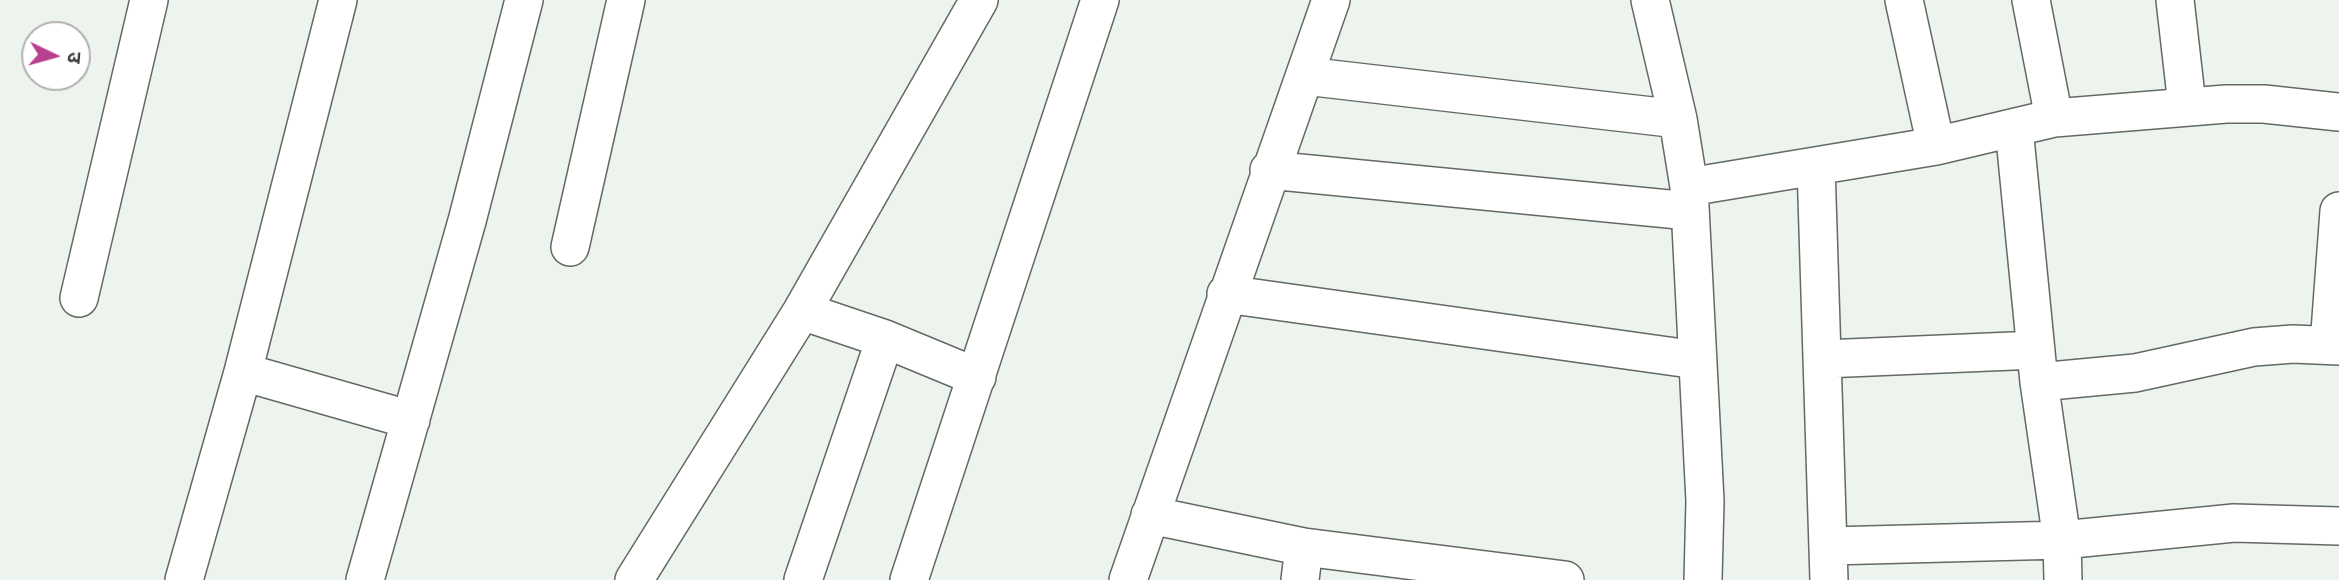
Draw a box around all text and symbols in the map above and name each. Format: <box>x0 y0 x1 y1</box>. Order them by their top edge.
north arrow <box>21 21 91 91</box>
text: उ <box>63 51 87 64</box>

